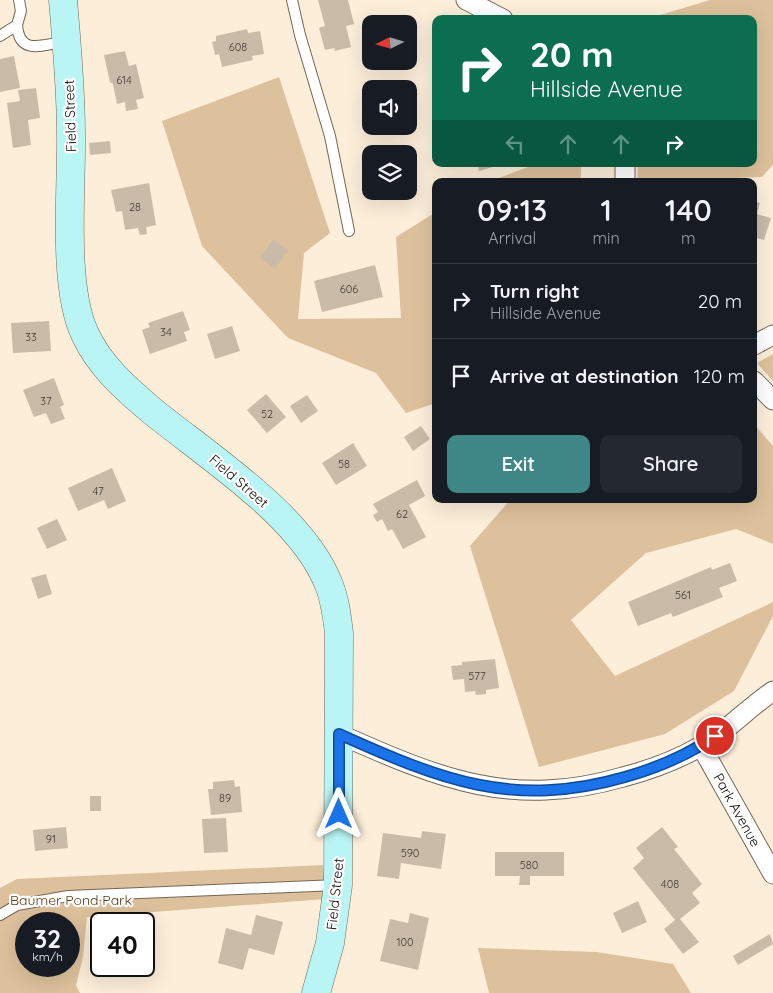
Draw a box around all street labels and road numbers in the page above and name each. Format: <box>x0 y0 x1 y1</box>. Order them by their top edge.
street label: Field Street <box>60 79 80 153</box>
street label: Field Street <box>206 450 272 512</box>
street label: Park Avenue <box>709 770 765 850</box>
street label: Field Street <box>322 857 348 931</box>

